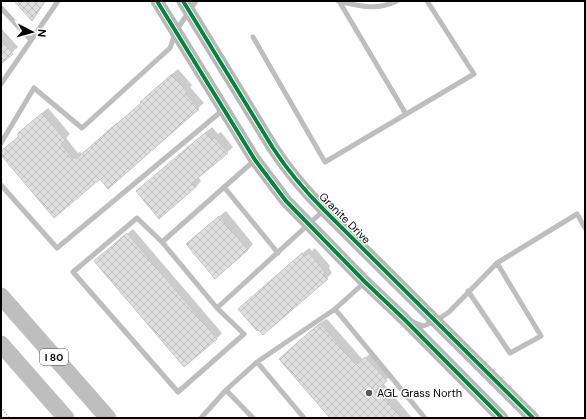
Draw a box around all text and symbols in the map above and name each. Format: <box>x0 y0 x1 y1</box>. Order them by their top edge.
north arrow <box>12 12 52 52</box>
text: N <box>35 28 49 38</box>
street label: Granite Drive <box>316 189 374 247</box>
road number: I 80 <box>40 349 68 365</box>
place label: AGL Grass North <box>377 386 462 400</box>
marker: AGL Grass North <box>364 388 374 398</box>

